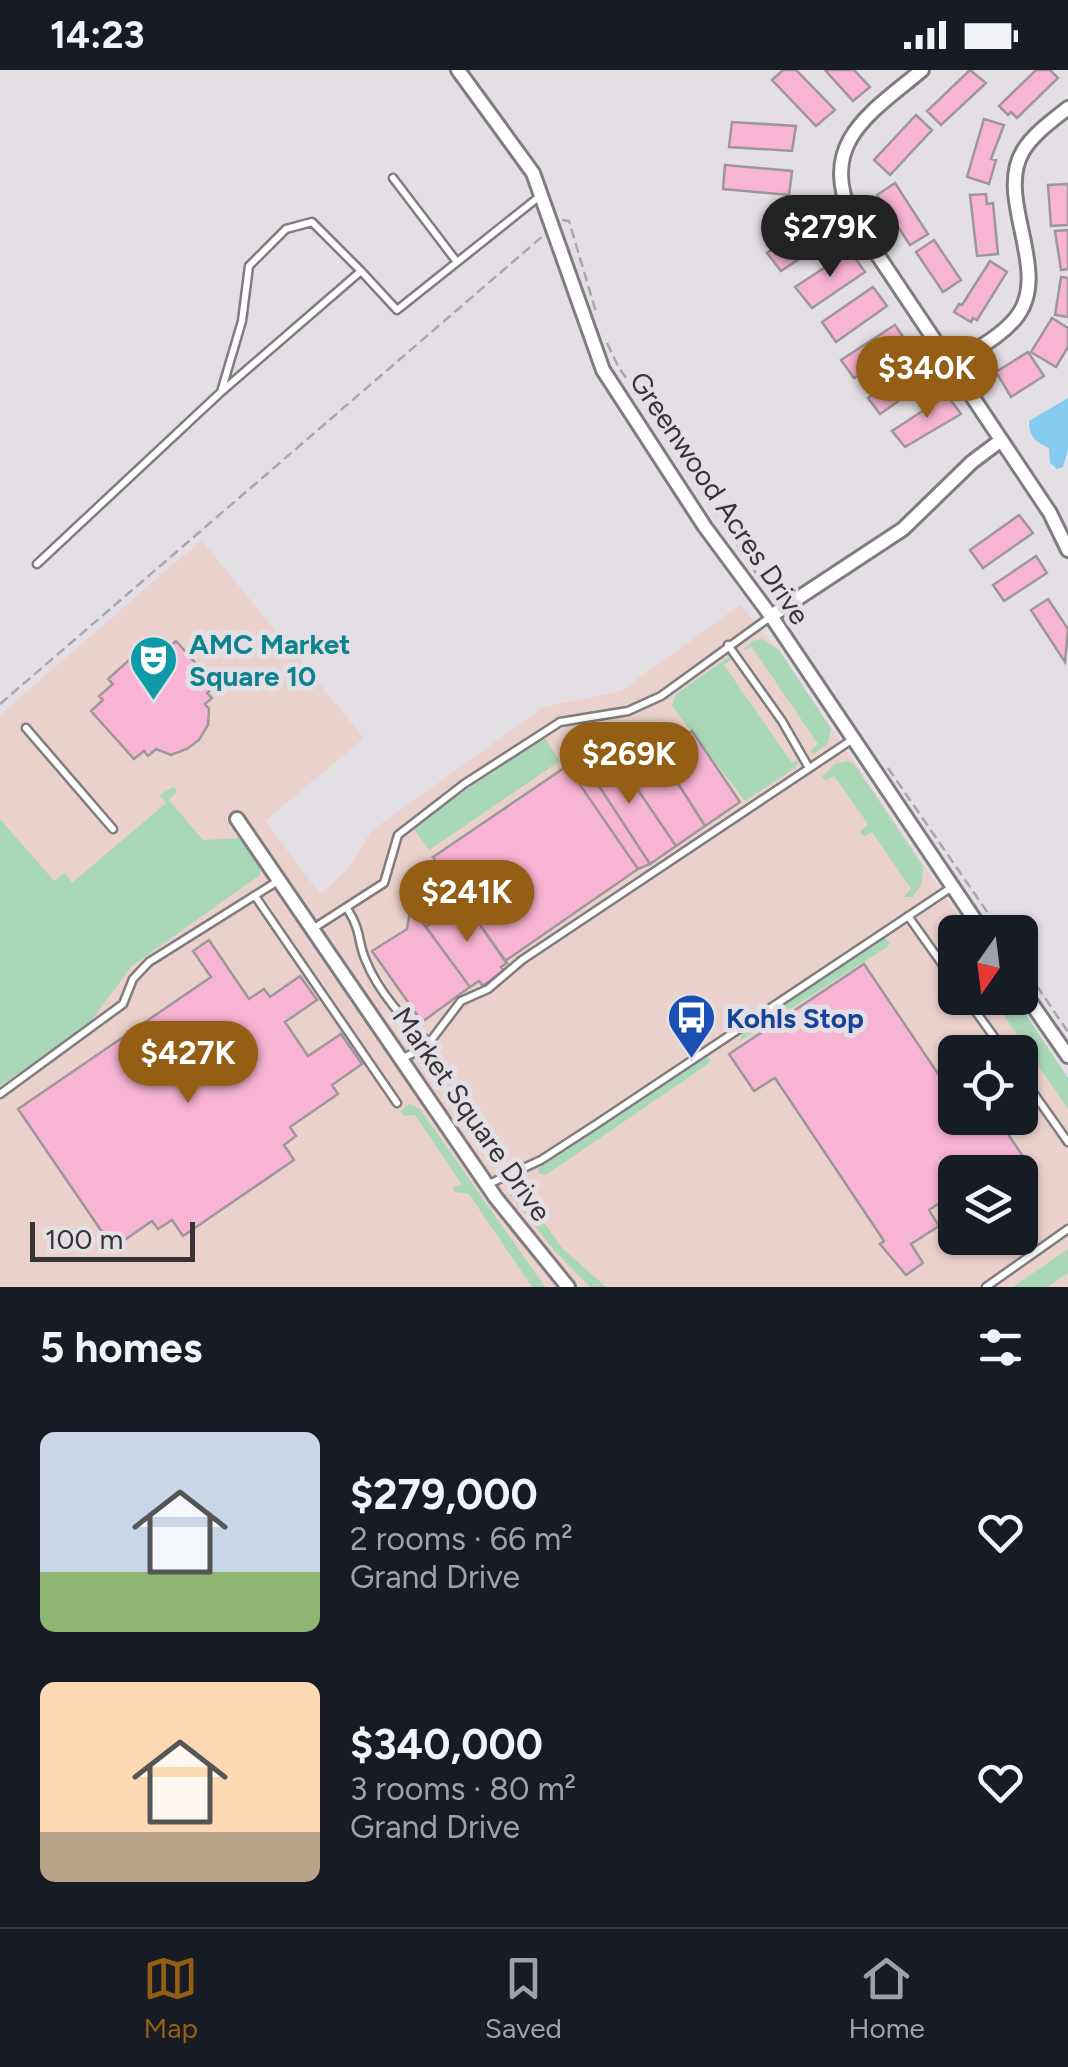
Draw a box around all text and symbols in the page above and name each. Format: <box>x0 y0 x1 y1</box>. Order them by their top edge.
text: 14:23 <box>50 12 145 58</box>
pin: $279K <box>760 195 900 280</box>
text: $279K <box>783 208 877 246</box>
pin: $340K <box>857 336 997 421</box>
text: $340K <box>878 349 976 387</box>
street label: Greenwood Acres Drive <box>623 365 817 631</box>
place label: AMC Market Square 10 <box>189 627 351 693</box>
theatre icon: AMC Market Square 10 <box>128 634 180 702</box>
pin: $269K <box>559 722 699 807</box>
text: $269K <box>582 735 676 773</box>
pin: $241K <box>397 860 537 945</box>
text: $241K <box>421 873 513 911</box>
north arrow <box>938 915 1038 1015</box>
map controls <box>938 915 1038 1255</box>
bus stop icon: Kohls Stop <box>665 992 717 1060</box>
street label: Market Square Drive <box>385 1001 559 1227</box>
place label: Kohls Stop <box>726 1001 864 1035</box>
pin: $427K <box>118 1021 258 1106</box>
text: $427K <box>140 1034 236 1072</box>
button: locate <box>938 1035 1038 1135</box>
button: layers <box>938 1155 1038 1255</box>
scale bar <box>30 1217 195 1262</box>
text: 100 m <box>45 1222 123 1256</box>
icon: filters <box>973 1320 1028 1375</box>
text: 5 homes <box>40 1322 202 1373</box>
text: $279,000 <box>350 1469 538 1520</box>
icon: home <box>120 1472 240 1592</box>
icon: heart <box>973 1505 1028 1560</box>
text: 2 rooms · 66 m² <box>350 1520 573 1558</box>
text: Grand Drive <box>350 1558 520 1596</box>
text: $340,000 <box>350 1719 543 1770</box>
icon: home <box>120 1722 240 1842</box>
icon: heart <box>973 1755 1028 1810</box>
text: 3 rooms · 80 m² <box>350 1770 576 1808</box>
text: Grand Drive <box>350 1808 520 1846</box>
tab: Map <box>143 1951 198 2045</box>
tab: Saved <box>485 1951 562 2045</box>
tab: Home <box>848 1951 925 2045</box>

